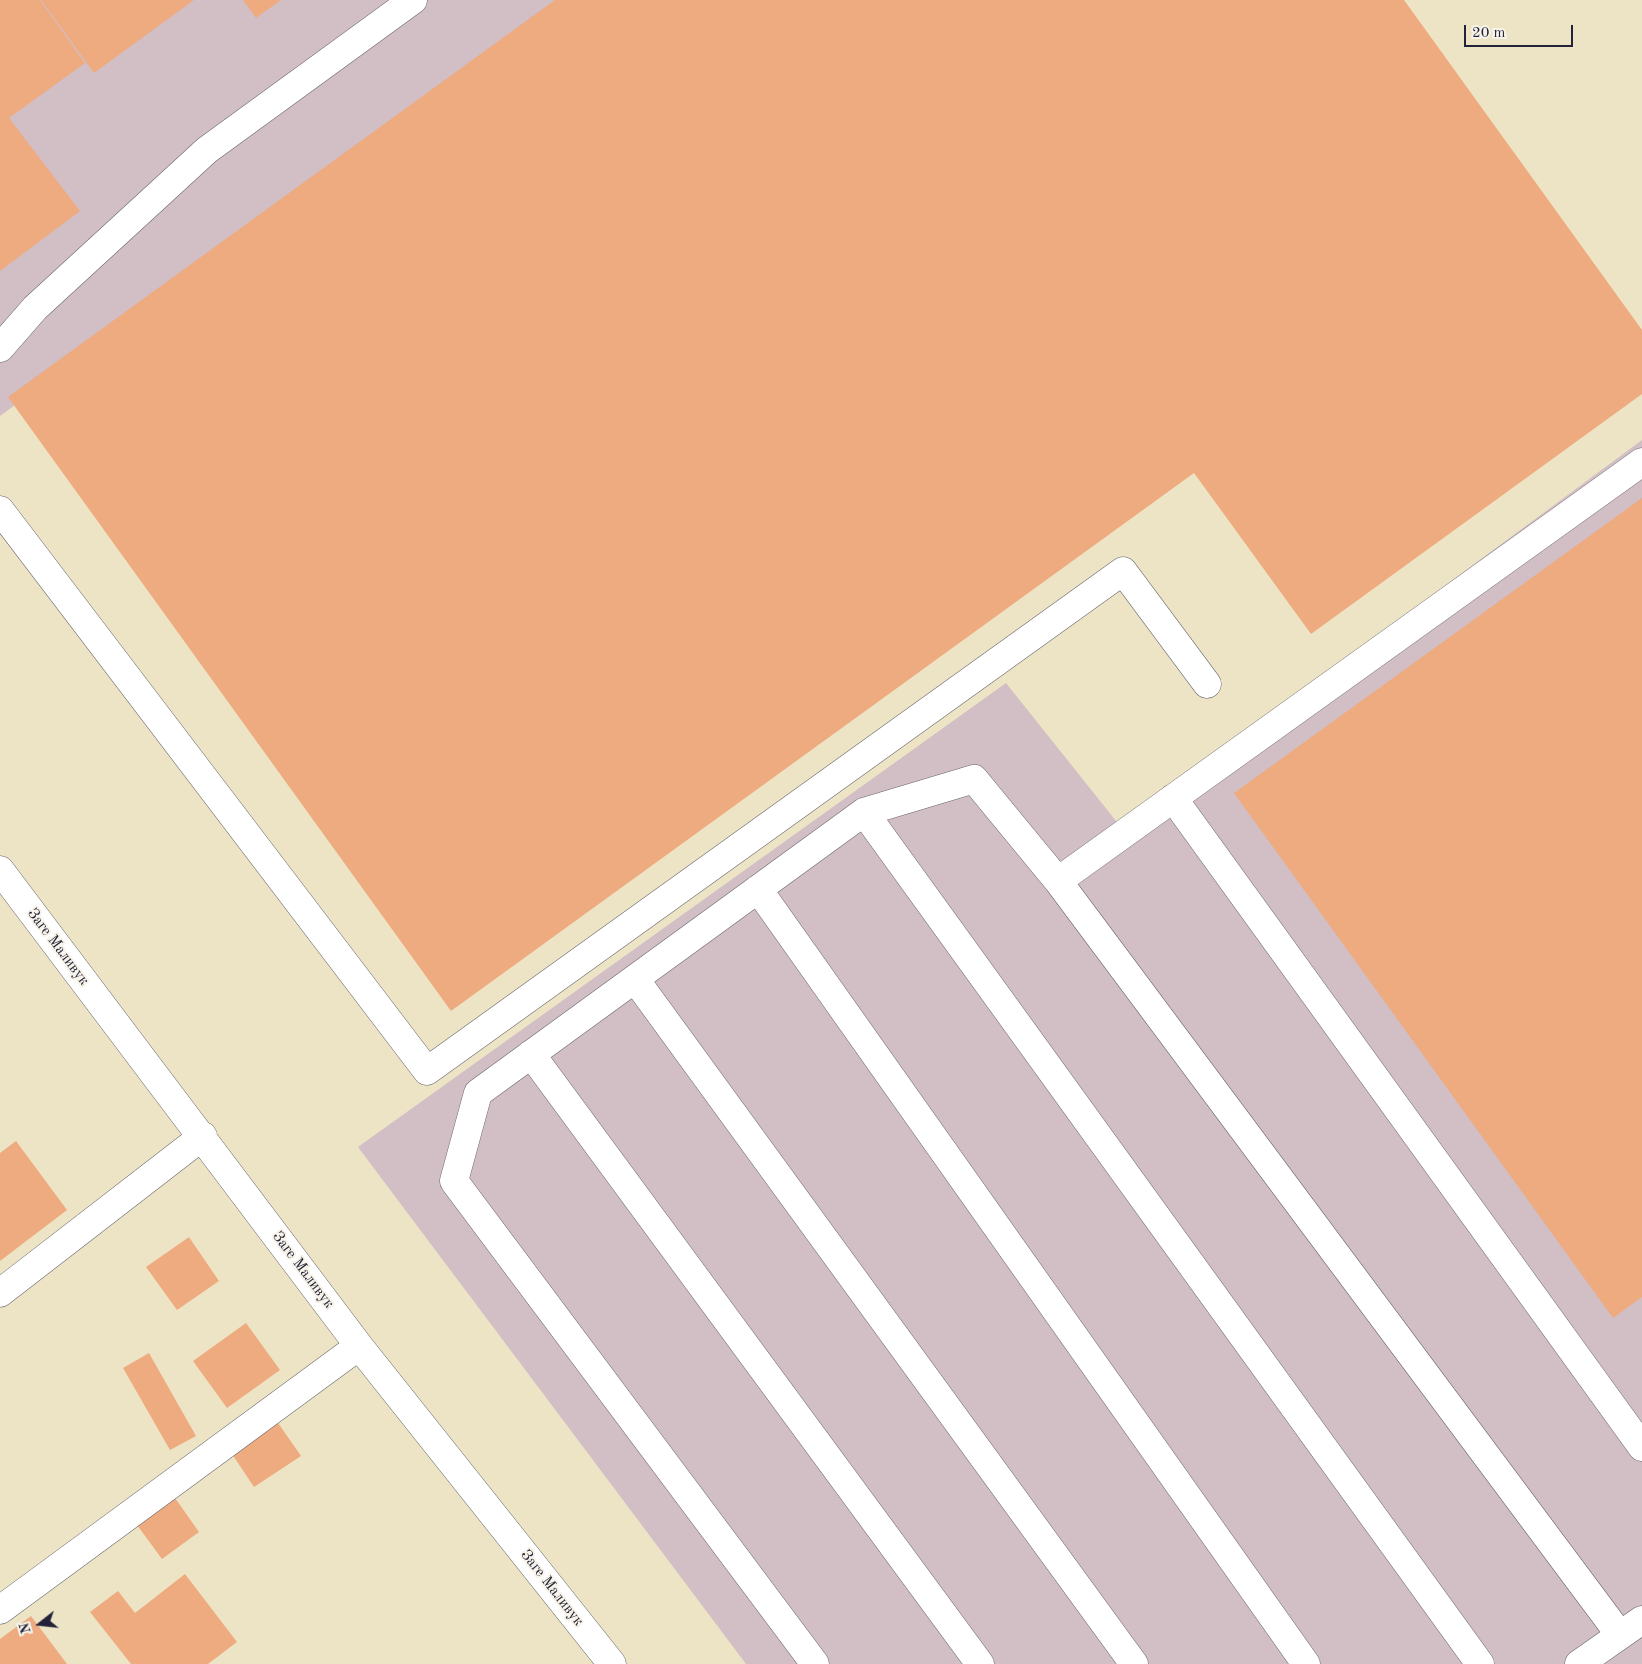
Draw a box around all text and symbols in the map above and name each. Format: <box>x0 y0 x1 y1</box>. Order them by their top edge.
scale bar <box>1467 15 1576 47</box>
text: 20 m <box>1472 26 1506 41</box>
street label: Заге Маливук <box>23 905 93 989</box>
street label: Заге Маливук <box>268 1228 338 1312</box>
street label: Заге Маливук <box>517 1546 587 1630</box>
north arrow <box>15 1599 65 1649</box>
text: N <box>17 1621 34 1635</box>

